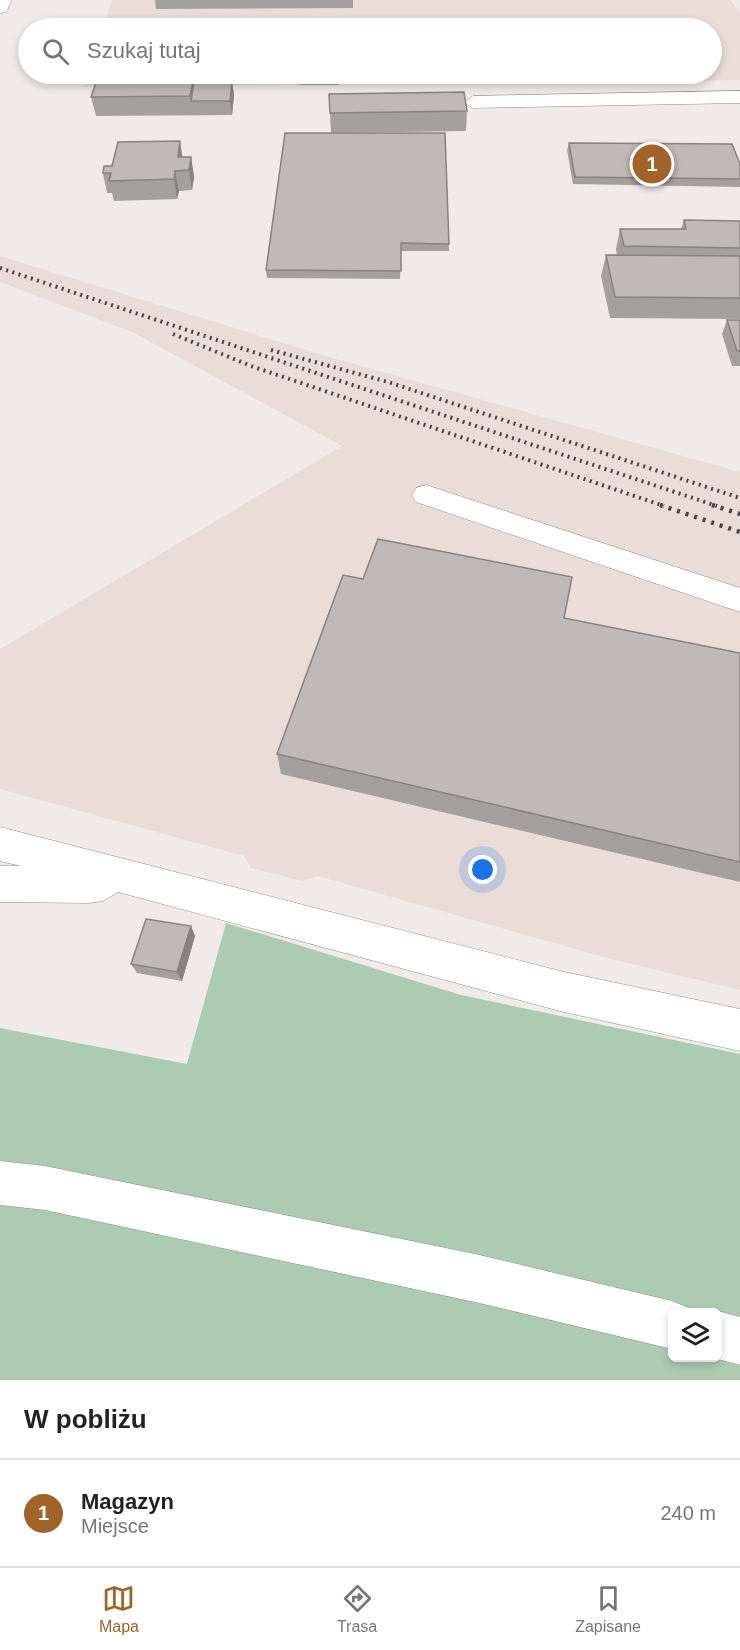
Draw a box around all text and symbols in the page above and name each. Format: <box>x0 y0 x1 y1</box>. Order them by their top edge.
search box <box>18 18 722 84</box>
icon: search <box>39 35 72 68</box>
text: Szukaj tutaj <box>87 38 201 63</box>
pin: 1 <box>632 142 672 186</box>
your location <box>468 855 497 884</box>
map controls <box>668 1308 722 1362</box>
button: layers <box>668 1308 722 1362</box>
text: W pobliżu <box>24 1404 147 1434</box>
text: Magazyn <box>81 1489 174 1514</box>
text: 1 <box>38 1502 49 1524</box>
text: 240 m <box>660 1502 716 1524</box>
text: Miejsce <box>81 1515 149 1537</box>
tab: Mapa <box>99 1582 139 1636</box>
tab: Trasa <box>337 1582 377 1636</box>
tab: Zapisane <box>575 1582 641 1636</box>

